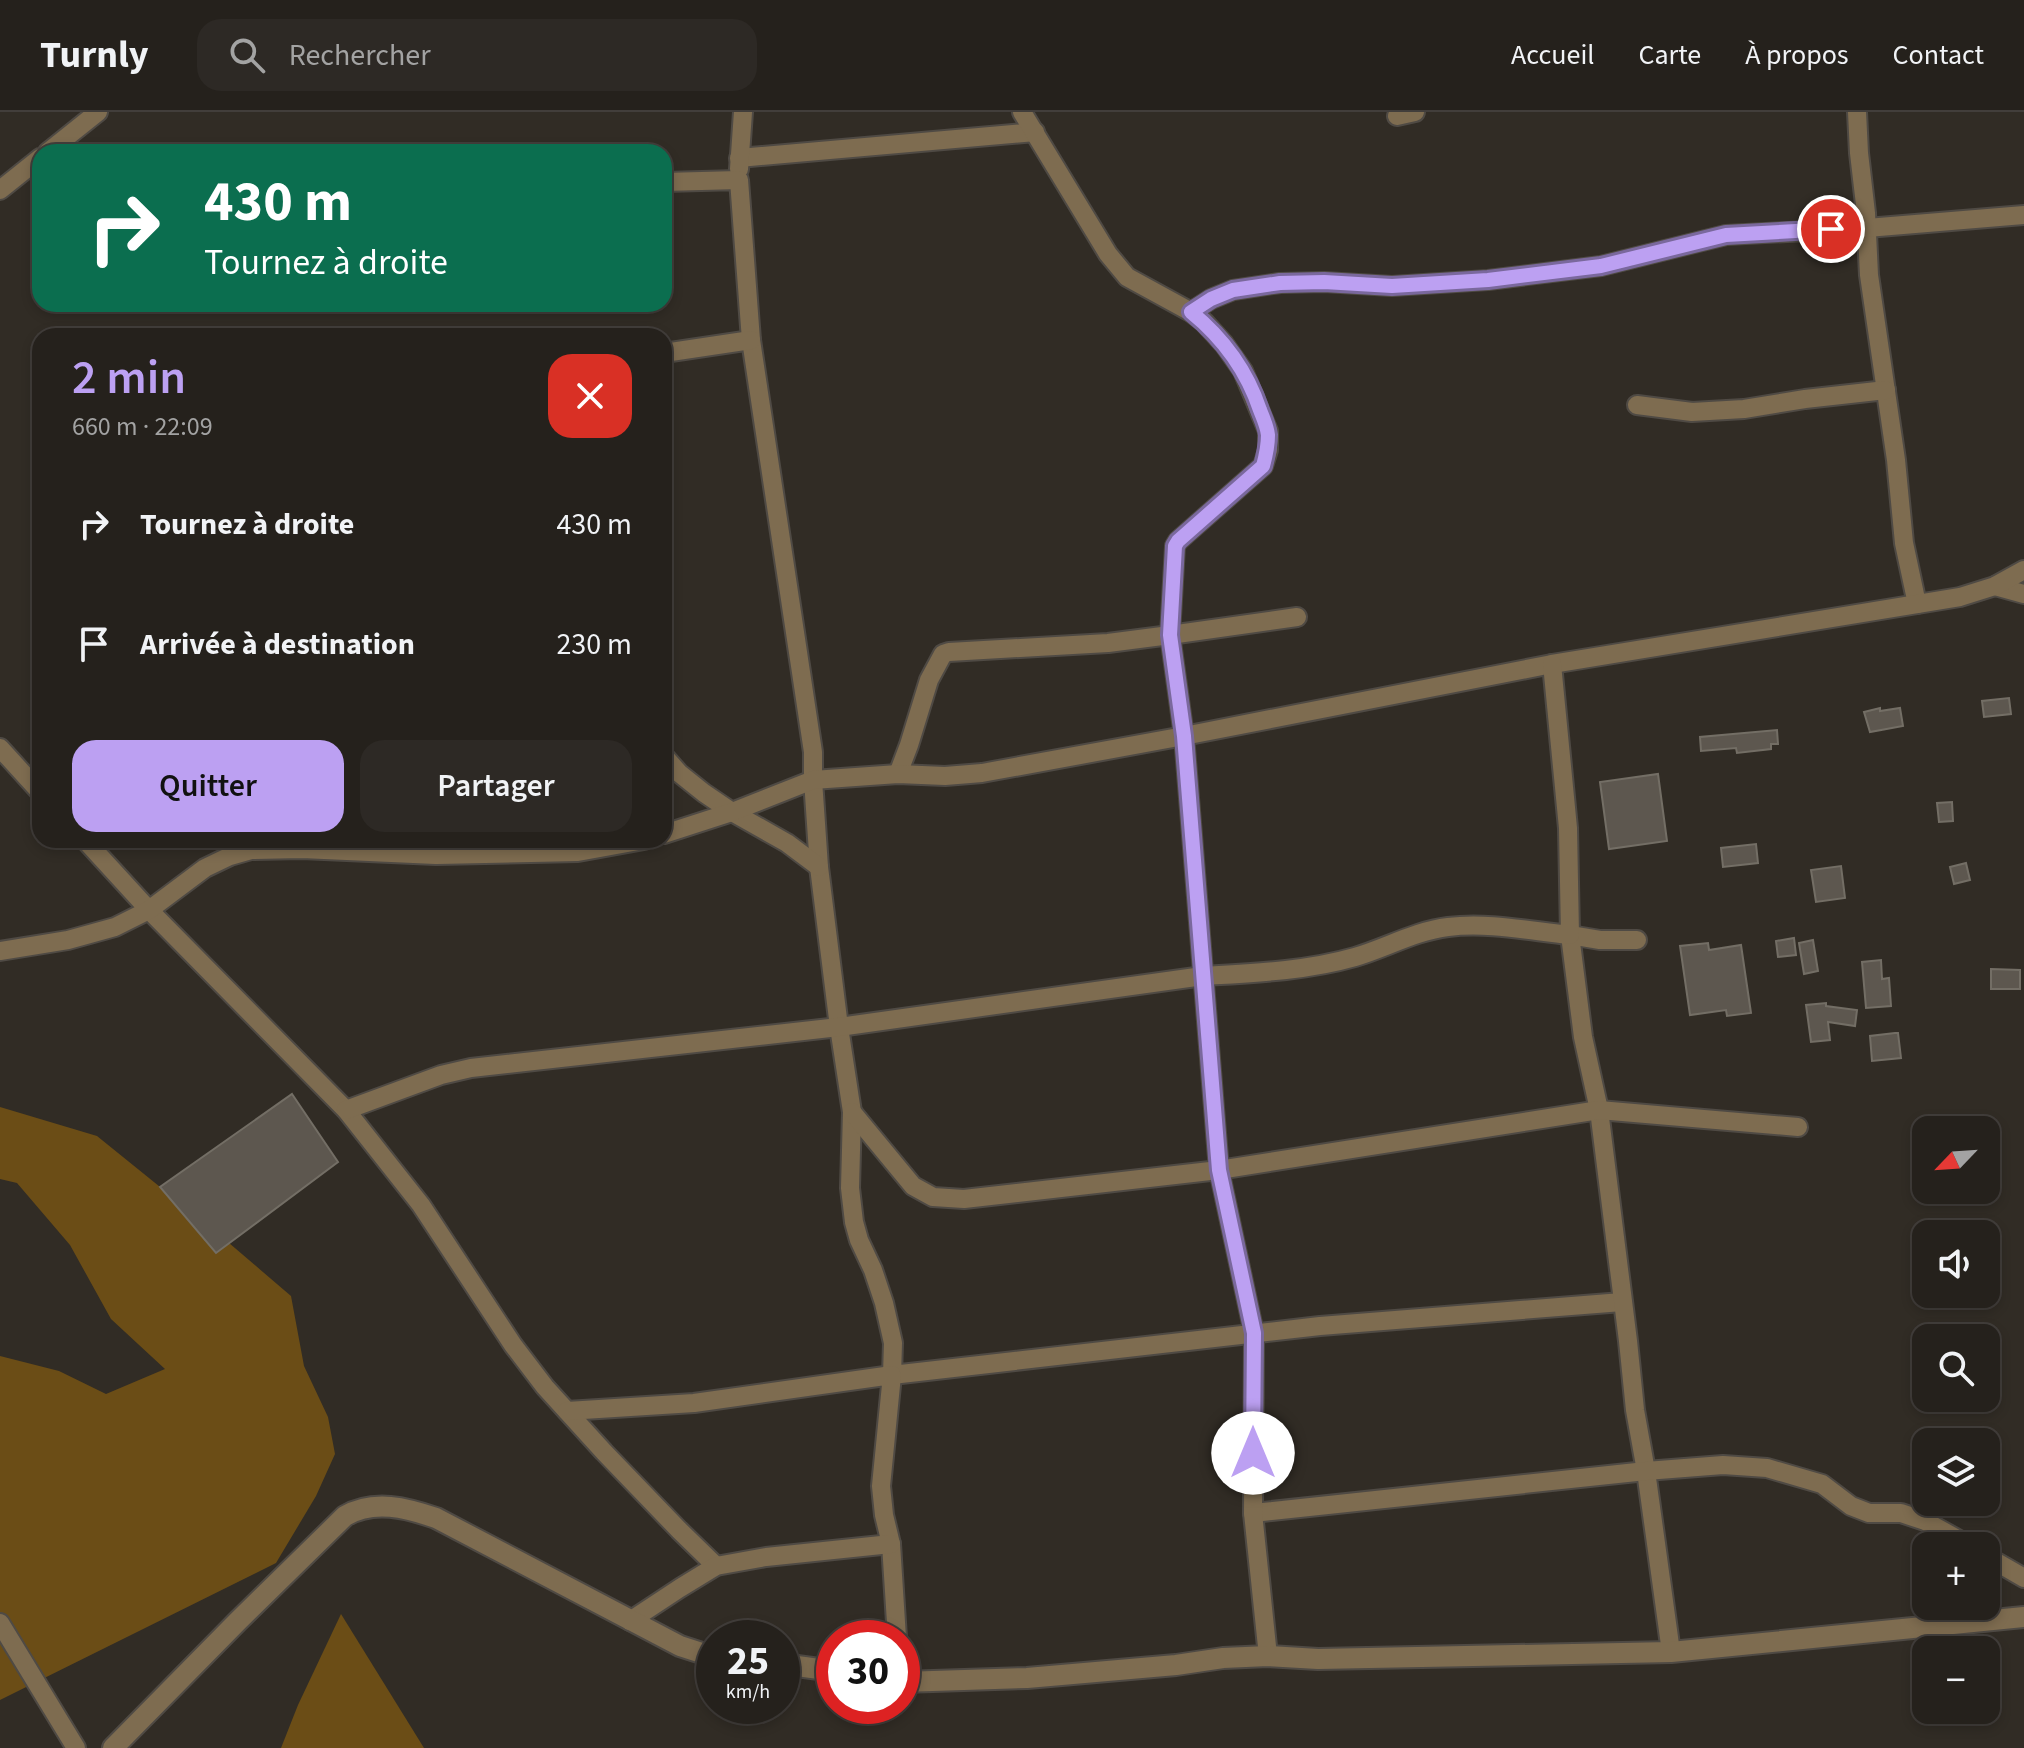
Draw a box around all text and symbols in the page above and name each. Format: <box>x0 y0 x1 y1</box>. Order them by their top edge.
search box <box>197 19 757 91</box>
text: Turnly <box>40 28 149 82</box>
icon: search <box>225 33 269 77</box>
text: Rechercher <box>289 34 431 77</box>
text: Accueil <box>1511 35 1594 75</box>
text: Carte <box>1638 35 1701 75</box>
text: À propos <box>1745 35 1849 75</box>
text: Contact <box>1893 35 1984 75</box>
text: 430 m <box>204 163 352 242</box>
icon: right <box>72 176 176 280</box>
pin <box>1797 195 1865 263</box>
icon: arrive <box>1809 207 1853 251</box>
text: Tournez à droite <box>204 237 448 288</box>
text: 2 min <box>72 344 186 412</box>
button: close <box>548 354 632 438</box>
text: 660 m · 22:09 <box>72 408 213 445</box>
icon: right <box>72 502 116 546</box>
text: Tournez à droite <box>140 503 354 546</box>
text: 430 m <box>556 503 632 546</box>
icon: arrive <box>72 622 116 666</box>
text: Arrivée à destination <box>140 623 415 666</box>
text: 230 m <box>556 623 632 666</box>
button: Quitter <box>72 740 344 832</box>
button: Partager <box>360 740 632 832</box>
north arrow <box>1912 1116 2000 1204</box>
map controls <box>1912 1116 2000 1724</box>
button: sound <box>1912 1220 2000 1308</box>
button: search <box>1912 1324 2000 1412</box>
position arrow <box>1211 1411 1295 1495</box>
button: layers <box>1912 1428 2000 1516</box>
button: + <box>1912 1532 2000 1620</box>
speed limit sign: 30 <box>816 1620 920 1724</box>
text: 25 <box>727 1633 769 1690</box>
button: − <box>1912 1636 2000 1724</box>
text: km/h <box>726 1678 770 1706</box>

